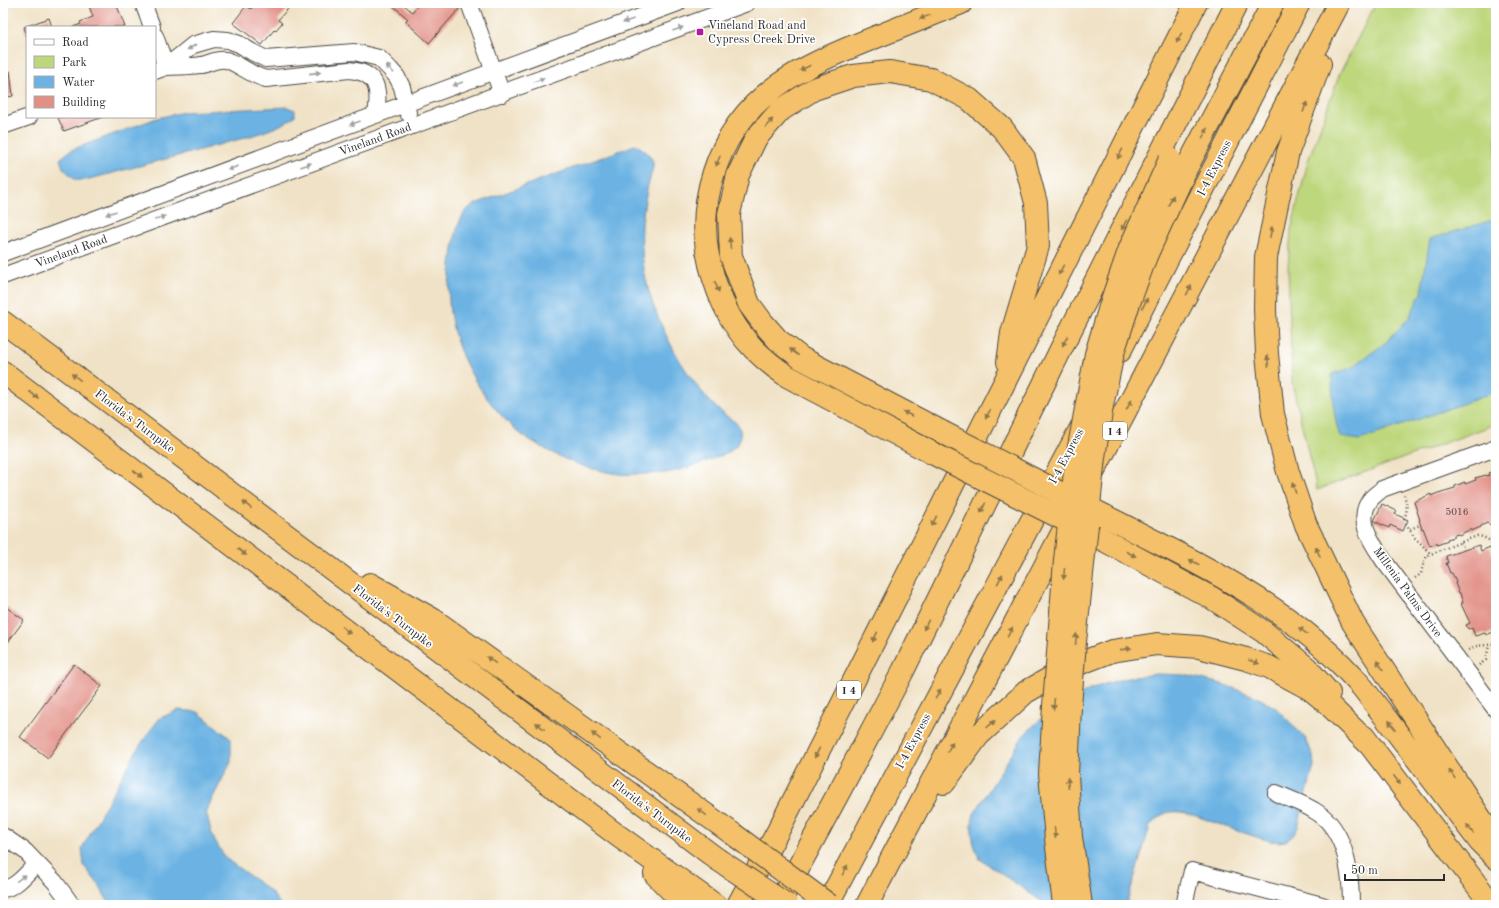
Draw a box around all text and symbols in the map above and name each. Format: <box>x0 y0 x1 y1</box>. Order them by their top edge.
one-way arrow <box>919 15 931 21</box>
one-way arrow <box>621 19 633 25</box>
place label: Vineland Road and Cypress Creek Drive <box>708 20 816 46</box>
one-way arrow <box>672 25 684 31</box>
legend <box>26 26 156 118</box>
marker: Vineland Road and Cypress Creek Drive <box>695 27 705 37</box>
one-way arrow <box>1176 32 1182 44</box>
text: Road <box>62 37 89 49</box>
one-way arrow <box>186 44 198 51</box>
text: Park <box>62 57 87 69</box>
one-way arrow <box>385 64 395 74</box>
one-way arrow <box>799 65 811 71</box>
one-way arrow <box>309 70 321 77</box>
text: Water <box>62 77 95 89</box>
one-way arrow <box>533 77 545 83</box>
one-way arrow <box>451 82 463 88</box>
text: Building <box>62 97 106 109</box>
one-way arrow <box>1302 100 1308 112</box>
one-way arrow <box>764 119 773 128</box>
one-way arrow <box>349 120 361 126</box>
street label: Vineland Road <box>338 121 413 159</box>
one-way arrow <box>1202 127 1208 139</box>
street label: I-4 Express <box>1196 139 1234 198</box>
one-way arrow <box>1117 148 1123 160</box>
one-way arrow <box>715 155 721 167</box>
one-way arrow <box>301 161 313 167</box>
one-way arrow <box>227 165 239 171</box>
one-way arrow <box>1168 195 1174 206</box>
one-way arrow <box>105 210 117 216</box>
one-way arrow <box>155 215 167 221</box>
one-way arrow <box>1121 219 1127 231</box>
one-way arrow <box>1268 226 1274 238</box>
street label: Vineland Road <box>34 233 109 271</box>
one-way arrow <box>727 237 734 249</box>
one-way arrow <box>1058 264 1065 276</box>
one-way arrow <box>715 282 721 294</box>
one-way arrow <box>1186 284 1192 296</box>
one-way arrow <box>1142 297 1148 309</box>
one-way arrow <box>1062 335 1068 347</box>
one-way arrow <box>788 348 799 356</box>
one-way arrow <box>1264 355 1271 367</box>
one-way arrow <box>70 373 81 381</box>
street label: Florida's Turnpike <box>92 388 177 456</box>
one-way arrow <box>29 391 40 400</box>
one-way arrow <box>1125 400 1132 411</box>
one-way arrow <box>985 408 992 420</box>
one-way arrow <box>902 411 913 418</box>
road number: I 4 <box>1103 422 1127 440</box>
street label: I-4 Express <box>1047 427 1087 486</box>
one-way arrow <box>133 470 143 478</box>
one-way arrow <box>1290 482 1296 494</box>
one-way arrow <box>241 501 252 510</box>
one-way arrow <box>980 502 987 514</box>
house number: 5016 <box>1445 507 1469 517</box>
one-way arrow <box>930 515 937 527</box>
street label: Millenia Palms Drive <box>1371 545 1444 640</box>
one-way arrow <box>1315 546 1321 557</box>
one-way arrow <box>236 548 247 556</box>
one-way arrow <box>1125 551 1136 558</box>
one-way arrow <box>1188 558 1199 565</box>
one-way arrow <box>1060 568 1067 580</box>
one-way arrow <box>996 573 1003 585</box>
street label: Florida's Turnpike <box>350 583 435 651</box>
one-way arrow <box>923 619 929 630</box>
one-way arrow <box>340 626 351 635</box>
one-way arrow <box>1007 626 1013 638</box>
one-way arrow <box>1298 626 1309 635</box>
one-way arrow <box>872 631 878 643</box>
one-way arrow <box>1072 633 1079 645</box>
one-way arrow <box>1120 646 1133 652</box>
one-way arrow <box>485 656 496 664</box>
one-way arrow <box>1248 659 1260 665</box>
one-way arrow <box>1377 659 1384 671</box>
road number: I 4 <box>837 681 861 699</box>
one-way arrow <box>935 688 942 699</box>
one-way arrow <box>1051 698 1057 711</box>
street label: I-4 Express <box>894 712 934 771</box>
one-way arrow <box>986 720 995 729</box>
one-way arrow <box>1388 720 1396 731</box>
one-way arrow <box>534 722 545 730</box>
one-way arrow <box>591 732 601 740</box>
one-way arrow <box>946 742 953 753</box>
one-way arrow <box>813 748 820 759</box>
one-way arrow <box>1448 769 1456 779</box>
one-way arrow <box>1393 774 1401 785</box>
one-way arrow <box>1064 777 1071 789</box>
street label: Florida's Turnpike <box>609 778 694 846</box>
one-way arrow <box>696 808 707 816</box>
one-way arrow <box>1466 823 1474 834</box>
one-way arrow <box>1052 827 1058 839</box>
scale bar <box>1345 856 1444 882</box>
text: 50 m <box>1351 864 1378 877</box>
one-way arrow <box>842 865 848 876</box>
one-way arrow <box>16 874 27 882</box>

